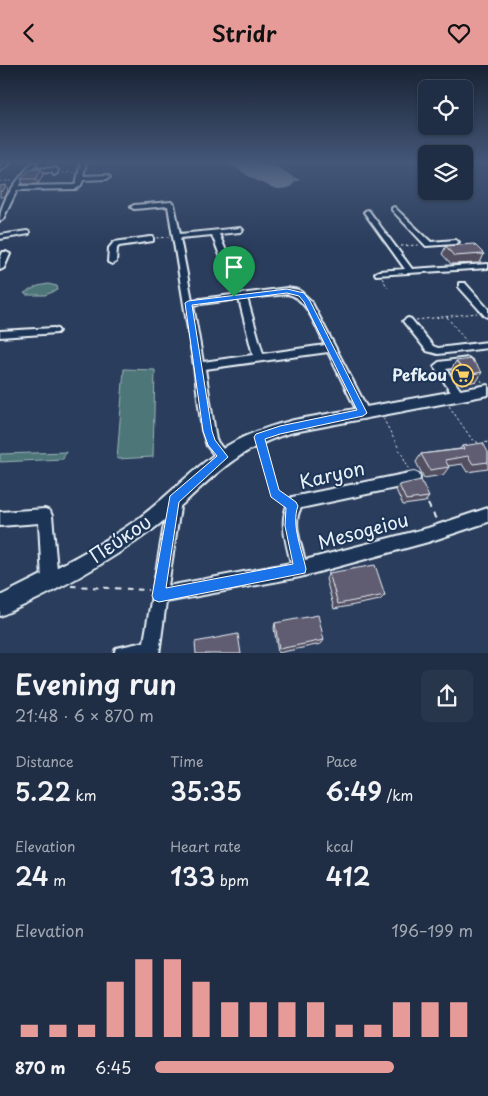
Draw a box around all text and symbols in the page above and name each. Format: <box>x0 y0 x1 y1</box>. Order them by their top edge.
text: Stridr <box>211 16 277 49</box>
icon: back <box>15 19 43 47</box>
icon: heart <box>445 19 473 47</box>
map controls <box>418 80 473 200</box>
button: locate <box>418 80 473 135</box>
button: layers <box>418 145 473 200</box>
pin <box>213 246 255 297</box>
icon: arrive <box>220 253 248 281</box>
place label: Pefkou <box>392 362 447 386</box>
supermarket icon: Pefkou <box>451 363 475 387</box>
street label: Karyon <box>296 453 367 495</box>
street label: Mesogeiou <box>314 504 411 556</box>
street label: Πεύκου <box>83 507 156 569</box>
text: Evening run <box>15 662 177 705</box>
button: share <box>421 670 473 722</box>
text: 21:48 · 6 × 870 m <box>15 703 154 727</box>
text: Distance <box>15 751 74 772</box>
text: Time <box>170 751 203 772</box>
text: Pace <box>326 751 357 772</box>
text: 5.22 <box>15 772 71 810</box>
text: 35:35 <box>170 772 242 810</box>
text: 6:49 <box>326 772 382 810</box>
text: km <box>71 785 97 806</box>
text: /km <box>382 785 413 806</box>
text: Elevation <box>15 836 75 857</box>
text: Heart rate <box>170 836 241 857</box>
text: kcal <box>326 836 354 857</box>
text: 24 <box>15 857 49 895</box>
text: 133 <box>170 857 215 895</box>
text: 412 <box>326 857 370 895</box>
text: m <box>49 870 66 891</box>
text: bpm <box>215 870 249 891</box>
text: Elevation <box>15 918 84 942</box>
text: 196–199 m <box>392 918 473 942</box>
text: 870 m <box>15 1055 65 1079</box>
text: 6:45 <box>95 1055 131 1079</box>

